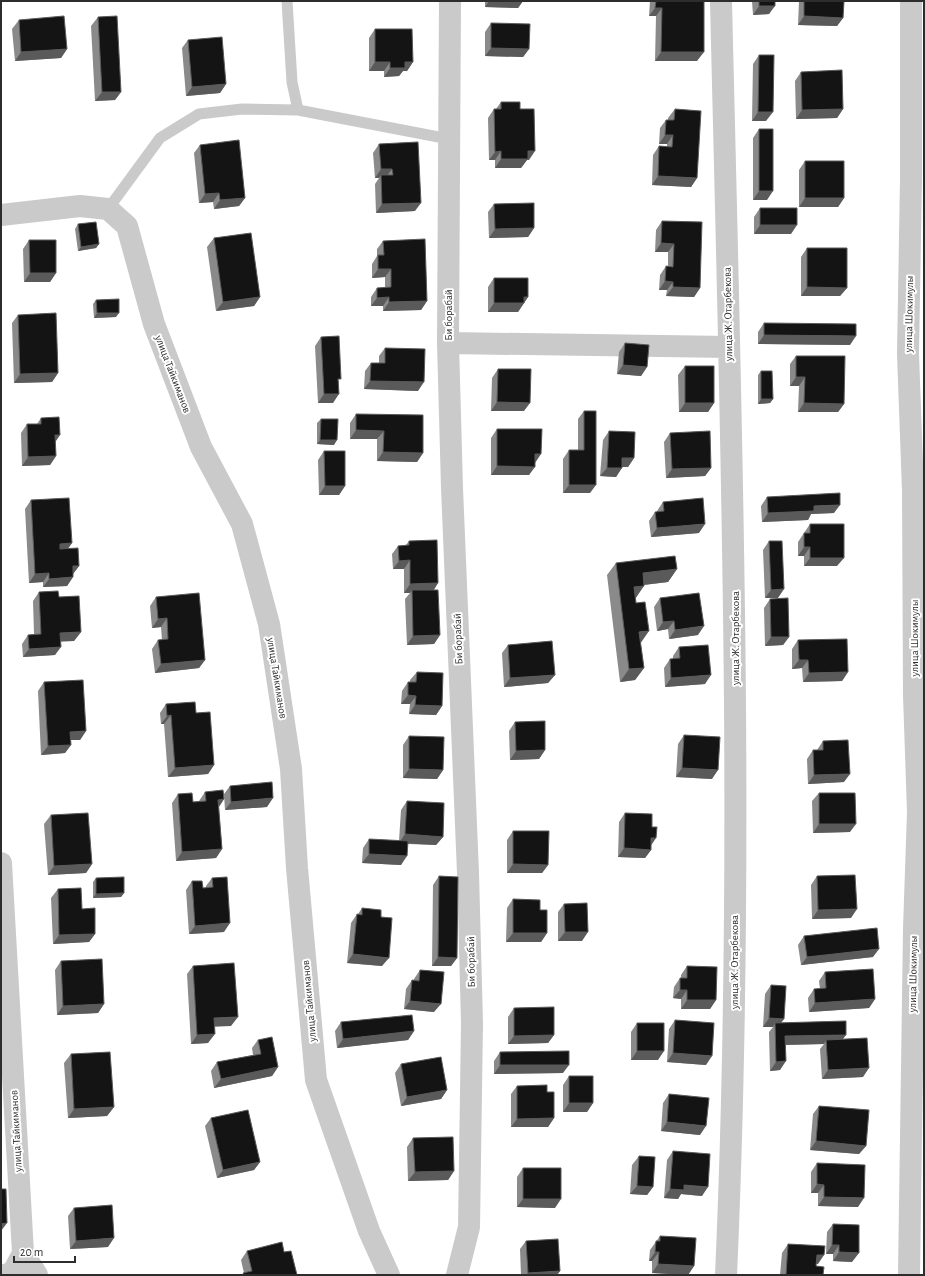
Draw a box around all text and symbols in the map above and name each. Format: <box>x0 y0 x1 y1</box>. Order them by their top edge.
street label: улица Ж. Отарбекова <box>722 267 734 362</box>
street label: улица Шокимулы <box>903 275 915 354</box>
street label: Би борабай <box>443 289 454 341</box>
street label: улица Тайкиманов <box>153 333 193 414</box>
street label: улица Ж. Отарбекова <box>730 591 741 686</box>
street label: улица Шокимулы <box>909 600 920 677</box>
street label: Би борабай <box>452 613 464 665</box>
street label: улица Тайкиманов <box>265 636 289 719</box>
street label: улица Ж. Отарбекова <box>729 915 740 1010</box>
street label: улица Шокимулы <box>907 935 919 1014</box>
street label: Би борабай <box>465 936 477 988</box>
street label: улица Тайкиманов <box>300 960 318 1043</box>
street label: улица Тайкиманов <box>8 1090 24 1173</box>
scale bar <box>14 1238 75 1264</box>
text: 20 m <box>20 1246 43 1258</box>

